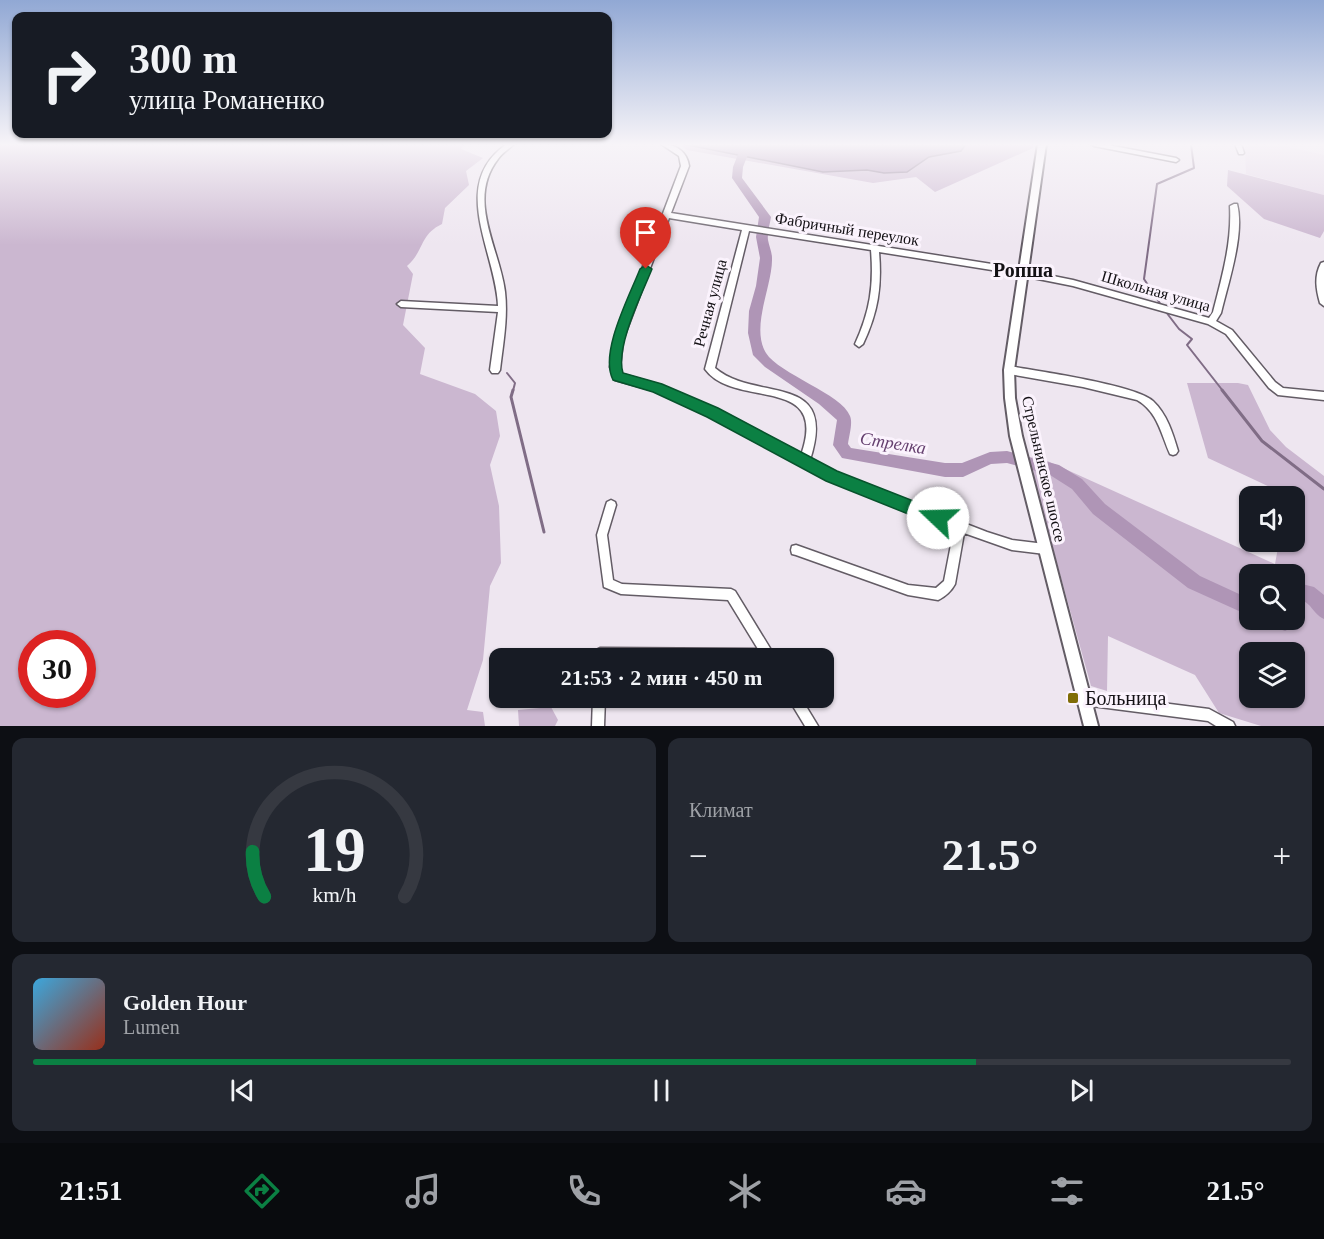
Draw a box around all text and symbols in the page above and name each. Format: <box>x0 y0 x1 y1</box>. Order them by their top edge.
icon: right <box>30 36 108 114</box>
text: 300 m <box>129 36 238 82</box>
text: улица Романенко <box>129 85 325 115</box>
pin <box>620 207 671 269</box>
street label: Фабричный переулок <box>774 209 921 250</box>
icon: arrive <box>629 216 662 249</box>
street label: Речная улица <box>690 257 731 349</box>
district label: Ропша <box>993 259 1053 281</box>
street label: Школьная улица <box>1099 267 1213 316</box>
street label: Стрельнинское шоссе <box>1018 394 1069 544</box>
water label: Стрелка <box>859 428 927 458</box>
position arrow <box>906 486 970 550</box>
map controls <box>1239 486 1305 708</box>
button: sound <box>1239 486 1305 552</box>
button: search <box>1239 564 1305 630</box>
speed limit sign: 30 <box>18 630 96 708</box>
button: layers <box>1239 642 1305 708</box>
text: 21:53 · 2 мин · 450 m <box>561 665 762 690</box>
place label: Больница <box>1085 687 1166 710</box>
marker: Больница <box>1066 691 1080 705</box>
text: Климат <box>689 799 753 821</box>
text: 19 <box>303 815 365 884</box>
text: 21.5° <box>942 830 1038 880</box>
text: − <box>689 838 708 874</box>
text: + <box>1272 838 1291 874</box>
text: km/h <box>312 883 356 907</box>
text: Golden Hour <box>123 990 247 1015</box>
text: Lumen <box>123 1016 180 1038</box>
icon: previous <box>226 1074 259 1107</box>
icon: pause <box>645 1074 678 1107</box>
icon: next <box>1065 1074 1098 1107</box>
icon: directions <box>241 1170 283 1212</box>
icon: music <box>402 1170 444 1212</box>
icon: phone <box>563 1170 605 1212</box>
icon: climate <box>724 1170 766 1212</box>
icon: car <box>885 1170 927 1212</box>
icon: filters <box>1046 1170 1088 1212</box>
text: 21:51 <box>59 1176 122 1206</box>
text: 21.5° <box>1206 1176 1265 1206</box>

